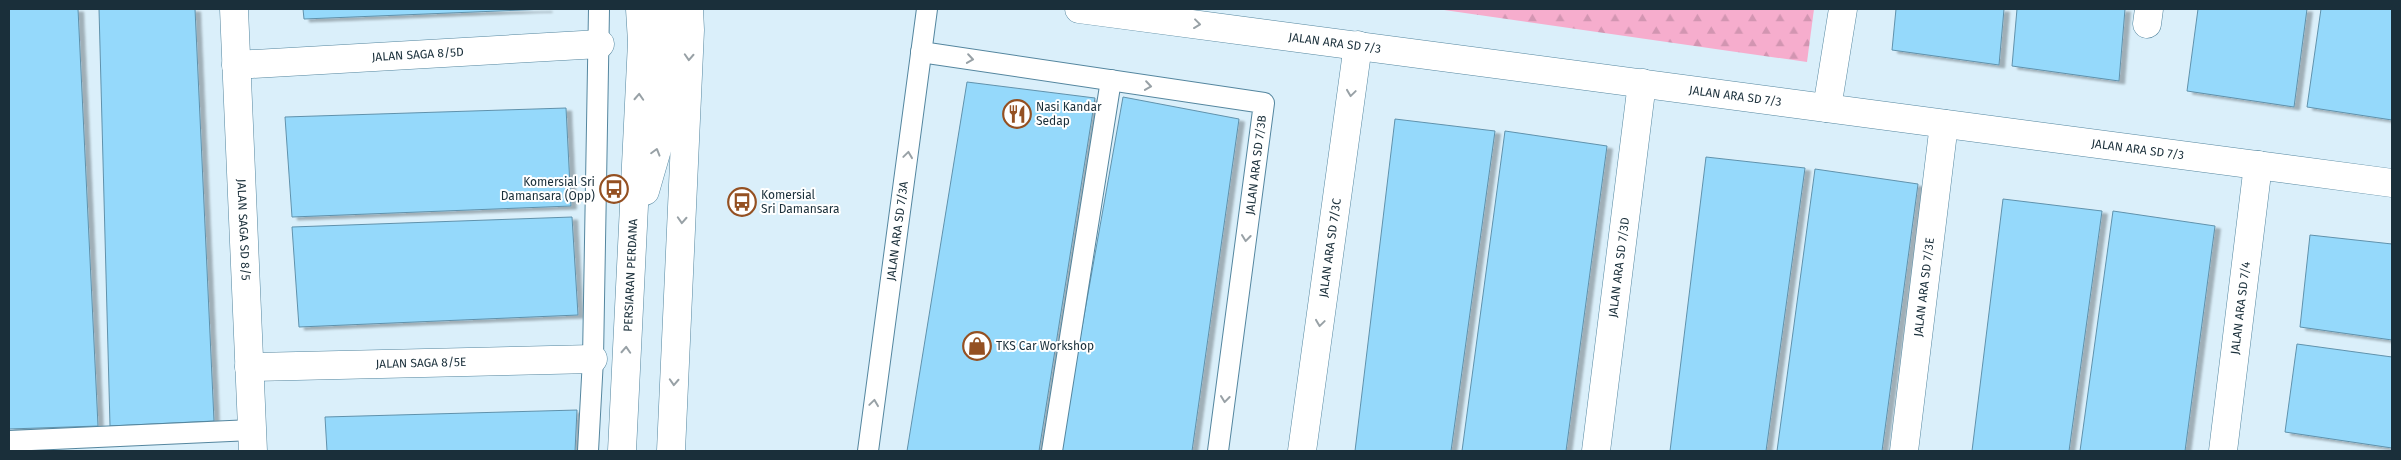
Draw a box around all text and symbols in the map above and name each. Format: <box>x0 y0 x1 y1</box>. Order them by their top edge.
one-way arrow <box>1194 18 1202 29</box>
street label: JALAN ARA SD 7/3 <box>1288 30 1382 56</box>
street label: JALAN SAGA 8/5D <box>371 45 464 64</box>
one-way arrow <box>683 54 694 62</box>
one-way arrow <box>965 54 974 64</box>
one-way arrow <box>1144 80 1152 91</box>
street label: JALAN ARA SD 7/3 <box>1688 83 1782 109</box>
one-way arrow <box>1346 89 1357 97</box>
one-way arrow <box>633 92 644 100</box>
restaurant icon: Nasi Kandar Sedap <box>1002 99 1032 129</box>
place label: Nasi Kandar Sedap <box>1036 100 1102 128</box>
street label: JALAN ARA SD 7/3B <box>1243 114 1269 216</box>
street label: JALAN ARA SD 7/3 <box>2091 136 2185 162</box>
one-way arrow <box>650 149 660 157</box>
one-way arrow <box>902 151 912 160</box>
bus stop icon: Komersial Sri Damansara (Opp) <box>599 174 629 204</box>
place label: Komersial Sri Damansara (Opp) <box>501 175 595 203</box>
street label: JALAN SAGA SD 8/5 <box>234 179 253 281</box>
street label: JALAN ARA SD 7/3A <box>884 180 911 282</box>
bus stop icon: Komersial Sri Damansara <box>727 187 757 217</box>
place label: Komersial Sri Damansara <box>761 188 839 216</box>
street label: JALAN ARA SD 7/3C <box>1316 197 1344 298</box>
one-way arrow <box>676 216 687 224</box>
street label: JALAN ARA SD 7/3D <box>1606 216 1632 318</box>
street label: PERSIARAN PERDANA <box>621 218 640 332</box>
one-way arrow <box>1241 234 1252 242</box>
street label: JALAN ARA SD 7/3E <box>1911 237 1937 338</box>
street label: JALAN ARA SD 7/4 <box>2228 260 2253 355</box>
one-way arrow <box>1315 319 1325 328</box>
shop icon: TKS Car Workshop <box>962 331 992 361</box>
place label: TKS Car Workshop <box>996 339 1094 353</box>
one-way arrow <box>621 346 632 354</box>
street label: JALAN SAGA 8/5E <box>375 355 467 371</box>
one-way arrow <box>669 378 679 386</box>
one-way arrow <box>1220 395 1231 403</box>
one-way arrow <box>868 399 879 407</box>

